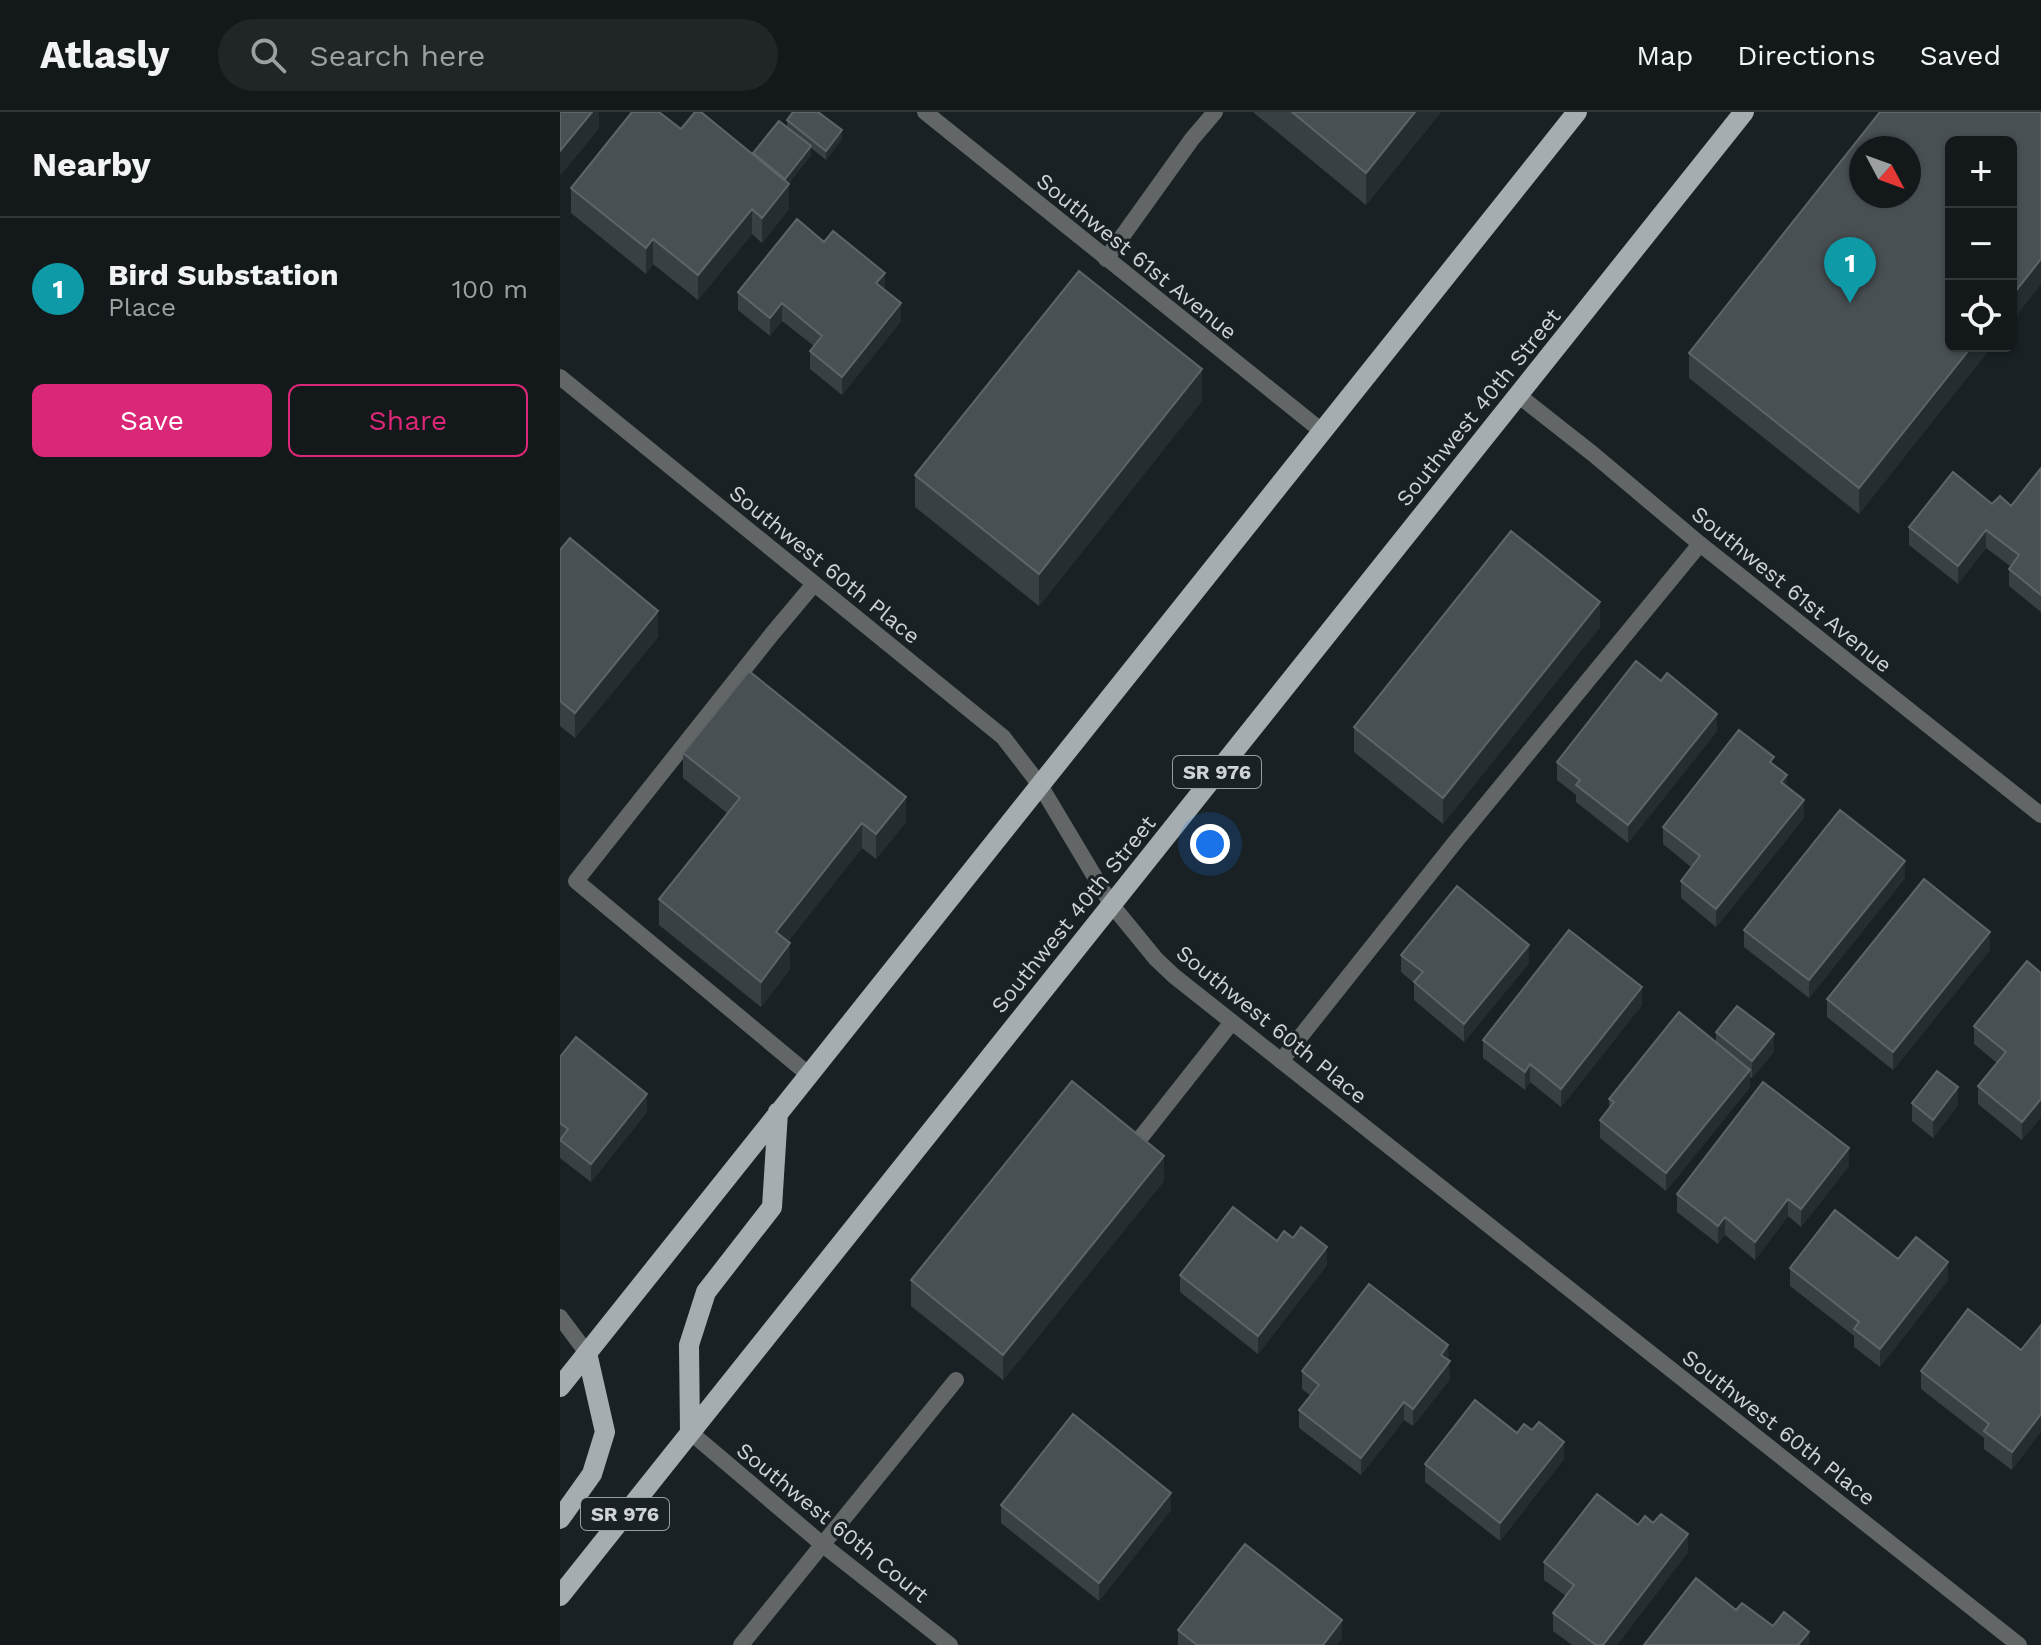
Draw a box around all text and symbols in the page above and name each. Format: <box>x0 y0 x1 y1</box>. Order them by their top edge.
search box <box>218 19 778 91</box>
text: Atlasly <box>40 33 170 77</box>
icon: search <box>246 33 290 77</box>
text: Search here <box>310 38 485 73</box>
text: Map <box>1636 39 1693 72</box>
text: Directions <box>1737 39 1876 72</box>
text: Saved <box>1920 39 2001 72</box>
north arrow <box>1849 136 1921 208</box>
map controls <box>1945 136 2017 352</box>
button: + <box>1945 136 2017 208</box>
text: Nearby <box>32 144 151 184</box>
street label: Southwest 61st Avenue <box>1032 168 1242 345</box>
button: − <box>1945 208 2017 280</box>
pin: 1 <box>1824 237 1876 303</box>
text: Bird Substation <box>108 257 339 292</box>
text: 1 <box>52 274 64 304</box>
text: 100 m <box>452 274 528 304</box>
button: locate <box>1945 280 2017 352</box>
text: Place <box>108 292 176 322</box>
street label: Southwest 40th Street <box>1391 304 1566 511</box>
button: Save <box>32 384 272 457</box>
button: Share <box>288 384 528 457</box>
street label: Southwest 60th Place <box>724 480 925 649</box>
street label: Southwest 61st Avenue <box>1687 501 1897 678</box>
road number: SR 976 <box>1173 756 1261 788</box>
street label: Southwest 40th Street <box>986 811 1161 1018</box>
your location <box>1190 824 1230 864</box>
street label: Southwest 60th Place <box>1171 940 1372 1109</box>
street label: Southwest 60th Place <box>1677 1344 1880 1510</box>
street label: Southwest 60th Court <box>732 1437 934 1607</box>
road number: SR 976 <box>581 1498 669 1530</box>

